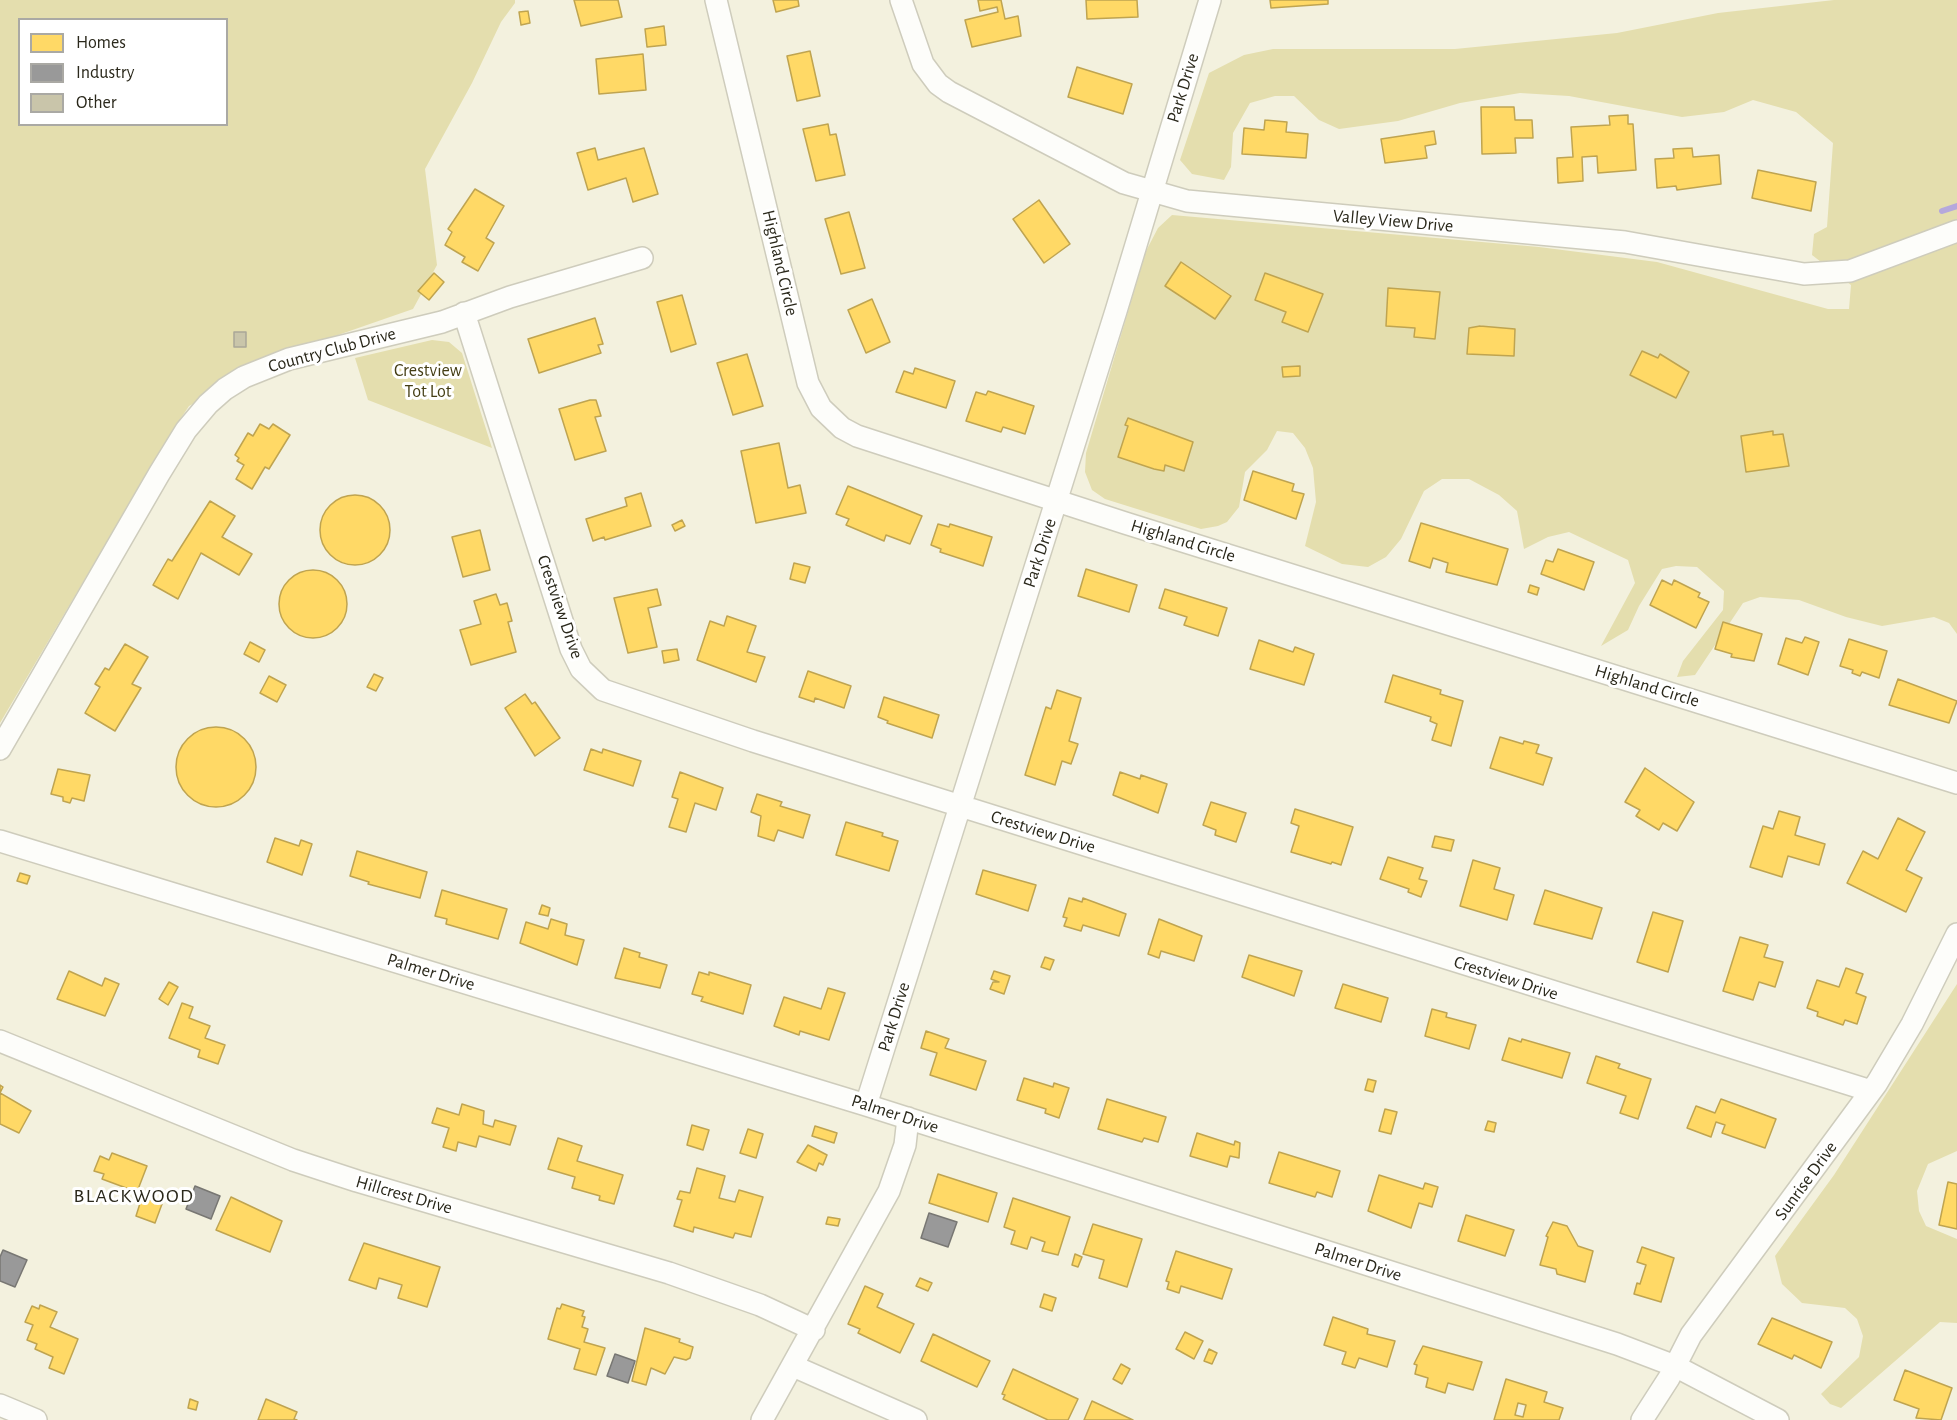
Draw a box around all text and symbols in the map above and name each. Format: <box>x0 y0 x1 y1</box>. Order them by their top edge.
legend <box>18 18 228 126</box>
text: Homes <box>76 34 126 52</box>
street label: Park Drive <box>1162 51 1204 125</box>
text: Industry <box>76 64 135 82</box>
text: Other <box>76 94 117 112</box>
street label: Valley View Drive <box>1332 205 1454 237</box>
street label: Highland Circle <box>757 208 803 318</box>
street label: Country Club Drive <box>266 323 398 377</box>
park label: Crestview Tot Lot <box>394 360 462 403</box>
street label: Highland Circle <box>1128 515 1238 567</box>
street label: Park Drive <box>1019 516 1061 590</box>
street label: Crestview Drive <box>532 552 588 662</box>
street label: Highland Circle <box>1592 660 1702 712</box>
street label: Crestview Drive <box>988 806 1098 858</box>
street label: Palmer Drive <box>385 948 477 996</box>
street label: Crestview Drive <box>1451 951 1561 1005</box>
street label: Park Drive <box>873 980 915 1054</box>
street label: Palmer Drive <box>849 1090 941 1138</box>
street label: Sunrise Drive <box>1770 1137 1842 1225</box>
street label: Hillcrest Drive <box>353 1171 455 1219</box>
district label: BLACKWOOD <box>73 1184 195 1208</box>
street label: Palmer Drive <box>1312 1238 1404 1286</box>

